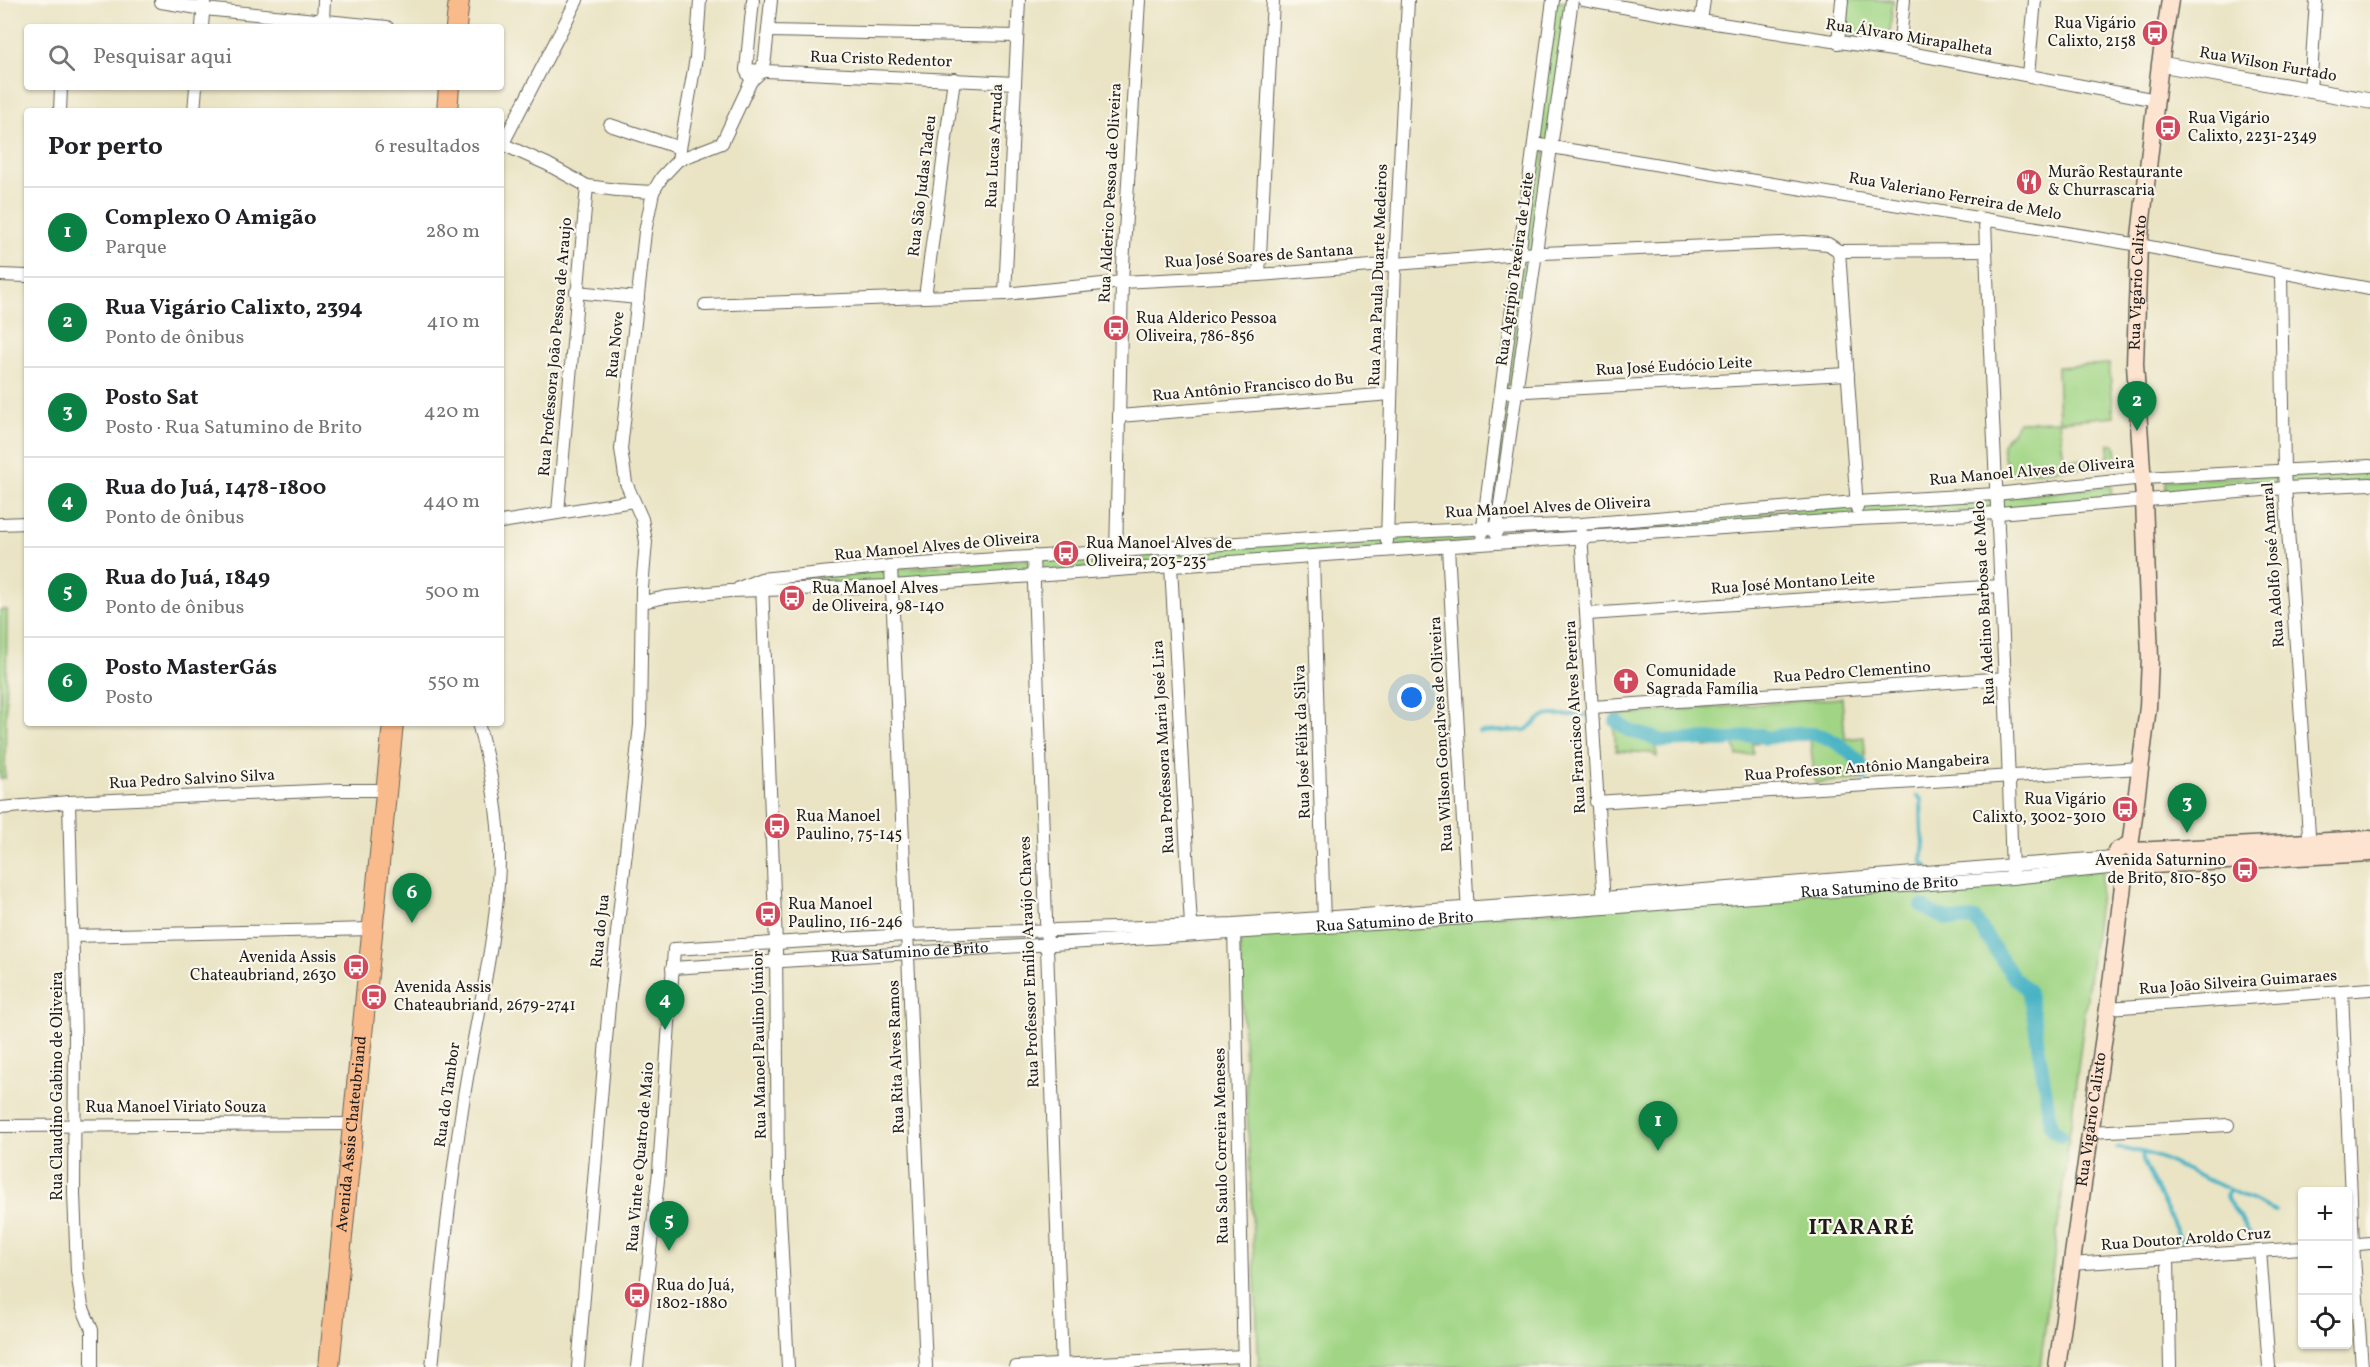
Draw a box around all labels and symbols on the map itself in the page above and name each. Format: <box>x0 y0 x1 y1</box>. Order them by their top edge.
place label: Rua Vigário Calixto, 2158 <box>2048 13 2136 53</box>
street label: Rua Álvaro Mirapalheta <box>1824 14 1994 62</box>
bus stop icon: Rua Vigário Calixto, 2158 <box>2140 18 2170 48</box>
street label: Rua Wilson Furtado <box>2198 42 2338 88</box>
street label: Rua Cristo Redentor <box>810 47 953 73</box>
street label: Rua Alderico Pessoa de Oliveira <box>1094 82 1128 304</box>
street label: Rua Lucas Arruda <box>981 83 1009 209</box>
place label: Rua Vigário Calixto, 2231-2349 <box>2188 108 2317 148</box>
bus stop icon: Rua Vigário Calixto, 2231-2349 <box>2153 113 2183 143</box>
street label: Rua São Judas Tadeu <box>903 114 943 258</box>
place label: Murão Restaurante & Churrascaria <box>2048 162 2183 202</box>
street label: Rua Ana Paula Duarte Medeiros <box>1364 163 1394 387</box>
street label: Rua Valeriano Ferreira de Melo <box>1847 167 2063 227</box>
restaurant icon: Murão Restaurante & Churrascaria <box>2014 167 2044 197</box>
street label: Rua Agrípio Texeira de Leite <box>1491 171 1541 367</box>
street label: Rua Vigário Calixto <box>2124 214 2153 351</box>
street label: Rua Professora João Pessoa de Araujo <box>534 217 578 477</box>
street label: Rua José Soares de Santana <box>1164 239 1354 275</box>
place label: Rua Alderico Pessoa Oliveira, 786-856 <box>1136 308 1277 348</box>
street label: Rua Nove <box>602 310 630 380</box>
bus stop icon: Rua Alderico Pessoa Oliveira, 786-856 <box>1101 313 1131 343</box>
street label: Rua José Eudócio Leite <box>1595 352 1753 382</box>
street label: Rua Antônio Francisco do Bu <box>1151 368 1355 408</box>
pin: 2 <box>2118 382 2156 431</box>
street label: Rua Manoel Alves de Oliveira <box>1928 452 2136 492</box>
street label: Rua Adolfo José Amaral <box>2257 481 2291 648</box>
street label: Rua Manoel Alves de Oliveira <box>1445 492 1651 524</box>
street label: Rua Adelino Barbosa de Melo <box>1969 500 2001 706</box>
street label: Rua Manoel Alves de Oliveira <box>833 527 1041 567</box>
place label: Rua Manoel Alves de Oliveira, 203-235 <box>1086 533 1232 573</box>
bus stop icon: Rua Manoel Alves de Oliveira, 203-235 <box>1051 538 1081 568</box>
street label: Rua José Montano Leite <box>1710 567 1876 601</box>
place label: Rua Manoel Alves de Oliveira, 98-140 <box>812 578 944 618</box>
bus stop icon: Rua Manoel Alves de Oliveira, 98-140 <box>777 583 807 613</box>
street label: Rua Wilson Gonçalves de Oliveira <box>1425 616 1459 852</box>
street label: Rua Francisco Alves Pereira <box>1560 620 1592 814</box>
street label: Rua Professora Maria José Lira <box>1147 639 1181 855</box>
street label: Rua Pedro Clementino <box>1773 657 1931 689</box>
place label: Comunidade Sagrada Família <box>1646 661 1759 701</box>
street label: Rua José Félix da Silva <box>1289 664 1317 820</box>
church icon: Comunidade Sagrada Família <box>1611 666 1641 696</box>
your location <box>1397 683 1426 712</box>
street label: Rua Professor Antônio Mangabeira <box>1743 748 1991 788</box>
street label: Rua Pedro Salvino Silva <box>108 765 276 795</box>
pin: 3 <box>2168 784 2206 833</box>
place label: Rua Vigário Calixto, 3002-3010 <box>1972 789 2106 829</box>
bus stop icon: Rua Vigário Calixto, 3002-3010 <box>2110 794 2140 824</box>
place label: Rua Manoel Paulino, 75-145 <box>796 806 902 846</box>
bus stop icon: Rua Manoel Paulino, 75-145 <box>762 811 792 841</box>
street label: Rua Professor Emílio Araújo Chaves <box>1015 835 1045 1088</box>
place label: Avenida Saturnino de Brito, 810-850 <box>2095 850 2226 890</box>
bus stop icon: Avenida Saturnino de Brito, 810-850 <box>2230 855 2260 885</box>
street label: Rua Satumino de Brito <box>1800 871 1959 905</box>
pin: 6 <box>392 874 432 923</box>
street label: Rua do Jua <box>586 893 616 969</box>
place label: Rua Manoel Paulino, 116-246 <box>788 894 902 934</box>
bus stop icon: Rua Manoel Paulino, 116-246 <box>753 899 783 929</box>
street label: Rua Satumino de Brito <box>1315 907 1474 939</box>
street label: Rua Satumino de Brito <box>830 937 989 969</box>
place label: Avenida Assis Chateaubriand, 2630 <box>190 947 336 987</box>
street label: Rua Manoel Paulino Júnior <box>747 950 773 1140</box>
bus stop icon: Avenida Assis Chateaubriand, 2630 <box>341 952 371 982</box>
street label: Rua João Silveira Guimaraes <box>2138 965 2338 1001</box>
street label: Rua Claudino Gabino de Oliveira <box>47 971 69 1201</box>
place label: Avenida Assis Chateaubriand, 2679-2741 <box>394 977 576 1017</box>
street label: Rua Rita Alves Ramos <box>883 979 911 1134</box>
pin: 4 <box>646 980 684 1030</box>
bus stop icon: Avenida Assis Chateaubriand, 2679-2741 <box>359 982 389 1012</box>
street label: Avenida Assis Chateubriand <box>331 1035 373 1233</box>
street label: Rua do Tambor <box>430 1041 466 1149</box>
street label: Rua Saulo Correira Meneses <box>1209 1047 1235 1245</box>
street label: Rua Vigário Calixto <box>2072 1051 2113 1188</box>
street label: Rua Vinte e Quatro de Maio <box>622 1061 660 1253</box>
street label: Rua Manoel Viriato Souza <box>86 1097 266 1119</box>
pin: 1 <box>1638 1102 1678 1151</box>
pin: 5 <box>650 1202 688 1251</box>
district label: ITARARÉ <box>1808 1213 1916 1244</box>
street label: Rua Doutor Aroldo Cruz <box>2100 1223 2272 1257</box>
place label: Rua do Juá, 1802-1880 <box>656 1275 734 1315</box>
bus stop icon: Rua do Juá, 1802-1880 <box>622 1280 652 1310</box>

